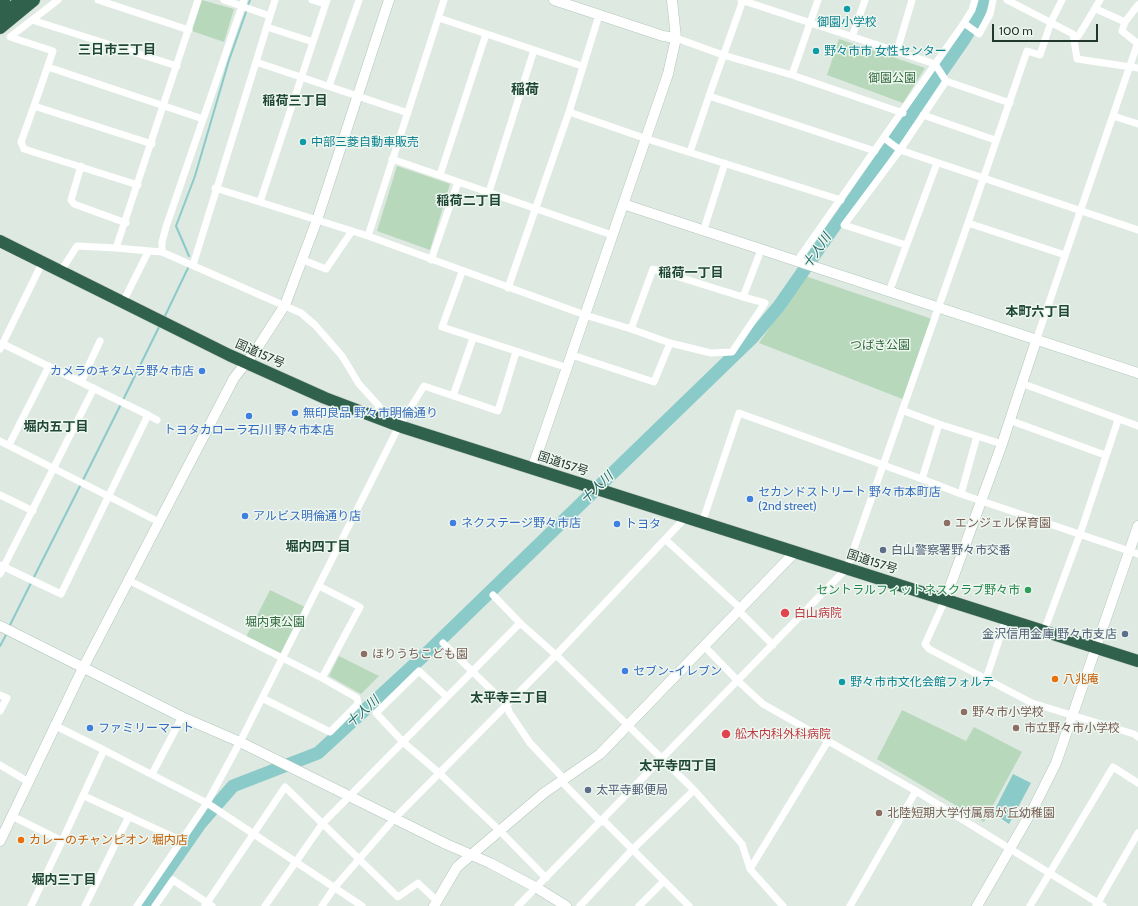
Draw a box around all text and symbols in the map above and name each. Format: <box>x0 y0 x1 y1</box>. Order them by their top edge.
marker: 御園小学校 <box>842 4 852 14</box>
place label: 御園小学校 <box>817 15 877 29</box>
scale bar <box>994 16 1100 42</box>
text: 100 m <box>999 23 1033 38</box>
district label: 三日市三丁目 <box>78 42 156 58</box>
place label: 野々市市 女性センター <box>824 44 947 58</box>
marker: 野々市市 女性センター <box>811 46 821 56</box>
park label: 御園公園 <box>868 71 916 85</box>
district label: 稲荷 <box>511 82 539 98</box>
district label: 稲荷三丁目 <box>263 93 327 109</box>
place label: 中部三菱自動車販売 <box>311 135 419 149</box>
marker: 中部三菱自動車販売 <box>298 137 308 147</box>
district label: 稲荷二丁目 <box>437 193 501 209</box>
water label: 十人川 <box>799 231 835 271</box>
district label: 稲荷一丁目 <box>659 265 723 281</box>
district label: 本町六丁目 <box>1006 304 1070 320</box>
street label: 国道157号 <box>233 337 287 371</box>
park label: つばき公園 <box>850 338 910 352</box>
place label: カメラのキタムラ野々市店 <box>50 364 194 378</box>
marker: カメラのキタムラ野々市店 <box>197 366 207 376</box>
place label: 無印良品 野々市明倫通り <box>303 406 438 420</box>
marker: 無印良品 野々市明倫通り <box>290 408 300 418</box>
marker: トヨタカローラ石川 野々市本店 <box>244 411 254 421</box>
district label: 堀内五丁目 <box>24 419 88 435</box>
place label: トヨタカローラ石川 野々市本店 <box>164 423 334 437</box>
street label: 国道157号 <box>536 449 590 479</box>
water label: 十人川 <box>578 469 616 507</box>
place label: セカンドストリート 野々市本町店 (2nd street) <box>758 485 941 513</box>
marker: セカンドストリート 野々市本町店 (2nd street) <box>745 494 755 504</box>
place label: アルビス明倫通り店 <box>253 509 361 523</box>
marker: アルビス明倫通り店 <box>240 511 250 521</box>
place label: ネクステージ野々市店 <box>461 516 581 530</box>
place label: エンジェル保育園 <box>955 516 1051 530</box>
place label: トヨタ <box>625 517 661 531</box>
marker: ネクステージ野々市店 <box>448 518 458 528</box>
marker: エンジェル保育園 <box>942 518 952 528</box>
marker: トヨタ <box>612 519 622 529</box>
district label: 堀内四丁目 <box>286 539 350 555</box>
place label: 白山警察署野々市交番 <box>891 543 1011 557</box>
marker: 白山警察署野々市交番 <box>878 545 888 555</box>
street label: 国道157号 <box>845 547 899 577</box>
place label: セントラルフィットネスクラブ野々市 <box>816 583 1020 597</box>
marker: セントラルフィットネスクラブ野々市 <box>1023 585 1033 595</box>
place label: 白山病院 <box>794 606 842 620</box>
marker: 白山病院 <box>779 607 791 619</box>
park label: 堀内東公園 <box>245 615 305 629</box>
place label: 金沢信用金庫 野々市支店 <box>982 627 1117 641</box>
marker: 金沢信用金庫 野々市支店 <box>1120 629 1130 639</box>
place label: ほりうちこども園 <box>372 647 468 661</box>
marker: ほりうちこども園 <box>359 649 369 659</box>
place label: セブン-イレブン <box>633 664 722 678</box>
marker: セブン-イレブン <box>620 666 630 676</box>
place label: 八兆庵 <box>1063 672 1099 686</box>
marker: 八兆庵 <box>1050 674 1060 684</box>
place label: 野々市市文化会館フォルテ <box>850 675 994 689</box>
marker: 野々市市文化会館フォルテ <box>837 677 847 687</box>
district label: 太平寺三丁目 <box>470 690 548 706</box>
water label: 十人川 <box>343 693 383 731</box>
place label: 野々市小学校 <box>972 705 1044 719</box>
marker: 野々市小学校 <box>959 707 969 717</box>
place label: ファミリーマート <box>98 721 194 735</box>
place label: 市立野々市小学校 <box>1024 721 1120 735</box>
marker: ファミリーマート <box>85 723 95 733</box>
marker: 市立野々市小学校 <box>1011 723 1021 733</box>
place label: 舩木内科外科病院 <box>735 727 831 741</box>
marker: 舩木内科外科病院 <box>720 728 732 740</box>
district label: 太平寺四丁目 <box>639 758 717 774</box>
place label: 太平寺郵便局 <box>596 783 668 797</box>
marker: 太平寺郵便局 <box>583 785 593 795</box>
place label: 北陸短期大学付属扇が丘幼稚園 <box>887 806 1055 820</box>
marker: 北陸短期大学付属扇が丘幼稚園 <box>874 808 884 818</box>
place label: カレーのチャンピオン 堀内店 <box>29 833 188 847</box>
marker: カレーのチャンピオン 堀内店 <box>16 835 26 845</box>
district label: 堀内三丁目 <box>32 872 96 888</box>

